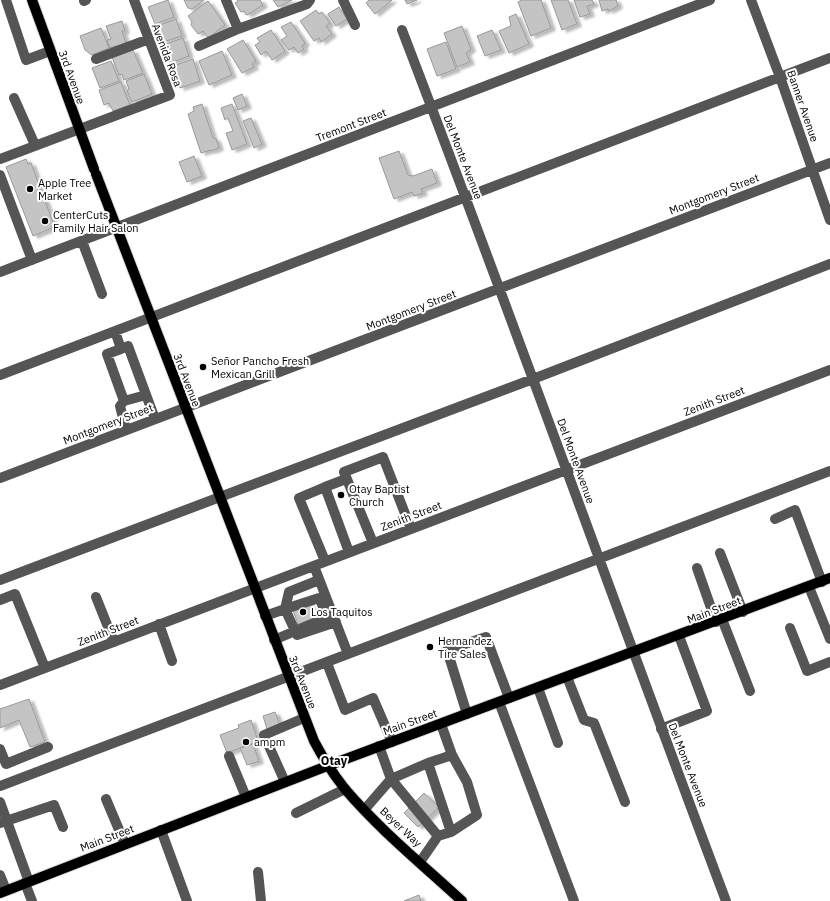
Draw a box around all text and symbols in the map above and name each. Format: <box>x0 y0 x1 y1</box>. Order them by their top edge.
street label: Avenida Rosa <box>149 22 185 89</box>
street label: 3rd Avenue <box>56 48 88 106</box>
street label: Banner Avenue <box>784 68 822 144</box>
street label: Tremont Street <box>314 105 388 145</box>
street label: Del Monte Avenue <box>440 113 486 201</box>
street label: Montgomery Street <box>667 170 761 218</box>
place label: Apple Tree Market <box>38 176 91 203</box>
marker: Apple Tree Market <box>25 184 35 194</box>
place label: CenterCuts Family Hair Salon <box>53 208 139 235</box>
marker: CenterCuts Family Hair Salon <box>40 216 50 226</box>
street label: Montgomery Street <box>364 286 458 334</box>
street label: 3rd Avenue <box>170 351 204 409</box>
place label: Señor Pancho Fresh Mexican Grill <box>211 354 309 381</box>
marker: Señor Pancho Fresh Mexican Grill <box>198 362 208 372</box>
street label: Zenith Street <box>682 383 747 419</box>
street label: Montgomery Street <box>61 400 155 448</box>
street label: Del Monte Avenue <box>554 417 598 505</box>
place label: Otay Baptist Church <box>349 482 410 509</box>
marker: Otay Baptist Church <box>336 490 346 500</box>
street label: Zenith Street <box>379 498 444 534</box>
street label: Main Street <box>685 593 743 627</box>
place label: Los Taquitos <box>311 605 373 619</box>
marker: Los Taquitos <box>298 607 308 617</box>
street label: Zenith Street <box>76 613 141 649</box>
place label: Hernandez Tire Sales <box>438 634 492 661</box>
marker: Hernandez Tire Sales <box>425 642 435 652</box>
street label: 3rd Avenue <box>286 653 320 711</box>
street label: Main Street <box>381 706 439 738</box>
street label: Del Monte Avenue <box>665 721 711 809</box>
place label: ampm <box>254 735 285 749</box>
marker: ampm <box>241 737 251 747</box>
district label: Otay <box>321 753 348 768</box>
street label: Beyer Way <box>377 804 425 850</box>
street label: Main Street <box>78 821 136 855</box>

